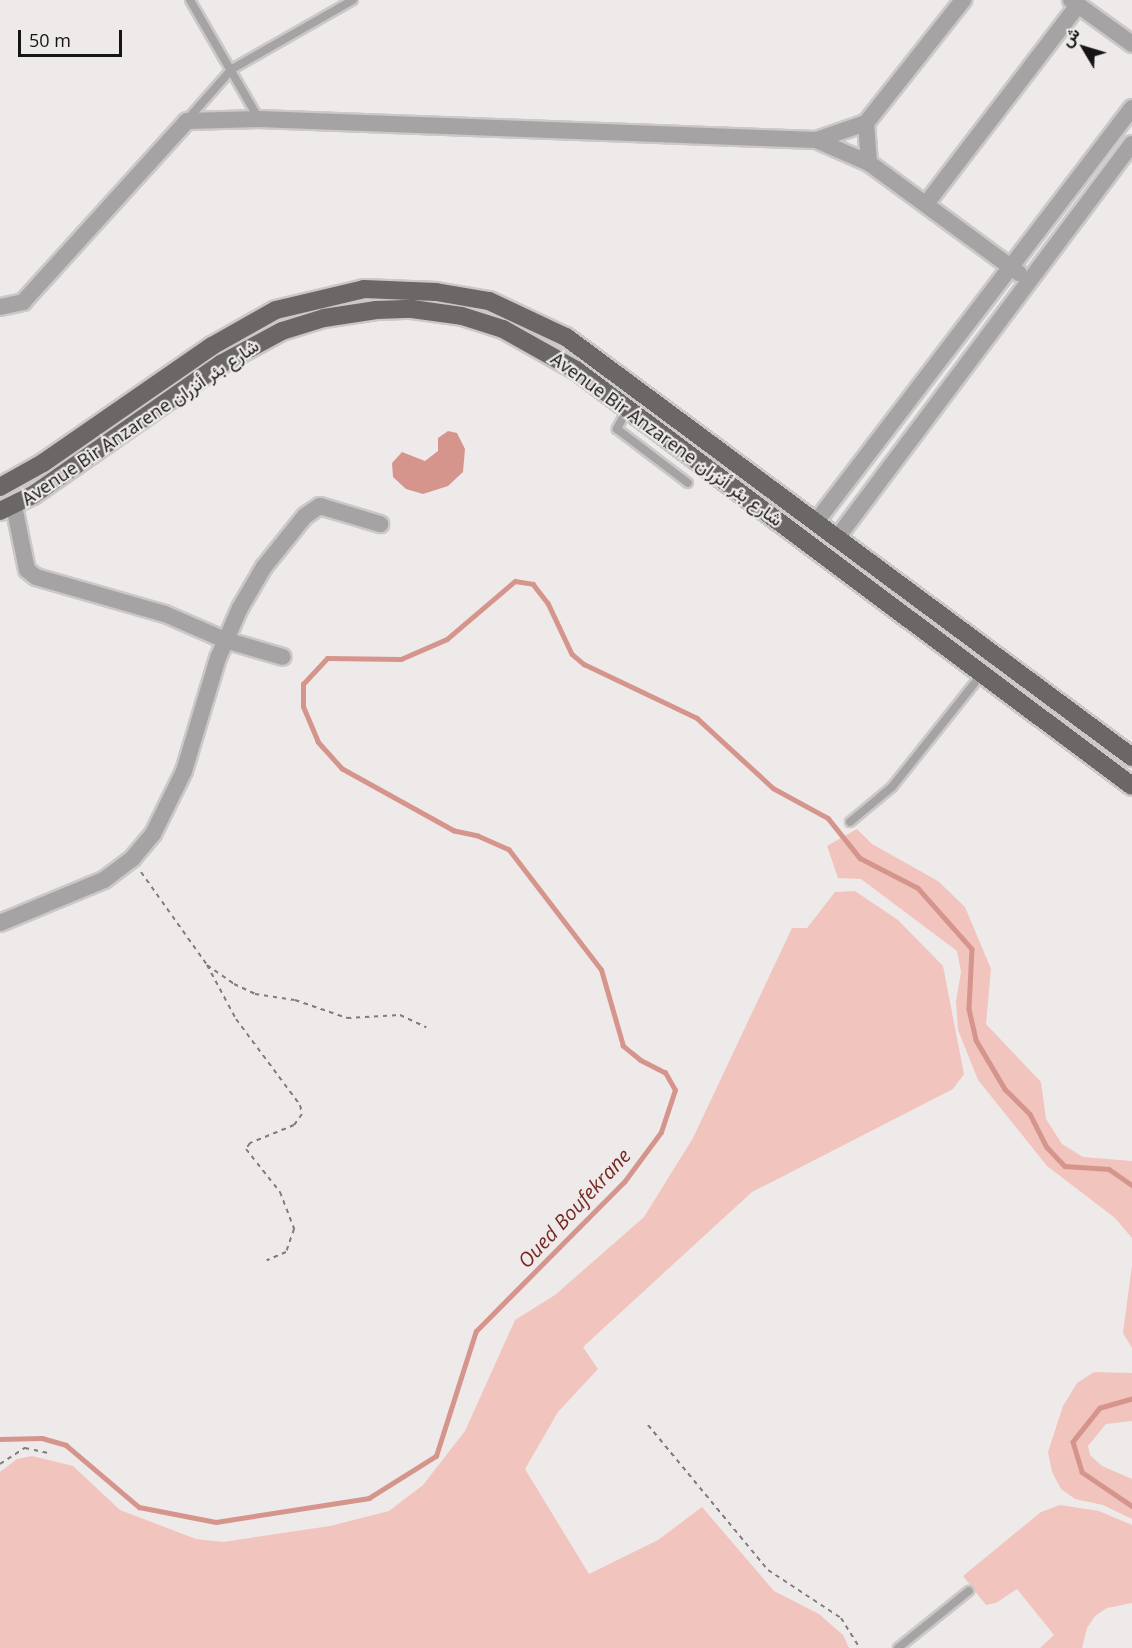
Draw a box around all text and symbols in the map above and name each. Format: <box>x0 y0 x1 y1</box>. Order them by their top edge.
scale bar <box>21 18 124 56</box>
north arrow <box>1054 18 1114 78</box>
text: ش <box>1055 23 1084 51</box>
text: 50 m <box>29 28 71 52</box>
street label: Avenue Bir Anzarene شارع بئر أنزران <box>17 334 263 510</box>
street label: Avenue Bir Anzarene شارع بئر أنزران <box>547 348 787 530</box>
water label: Oued Boufekrane <box>513 1143 635 1273</box>

